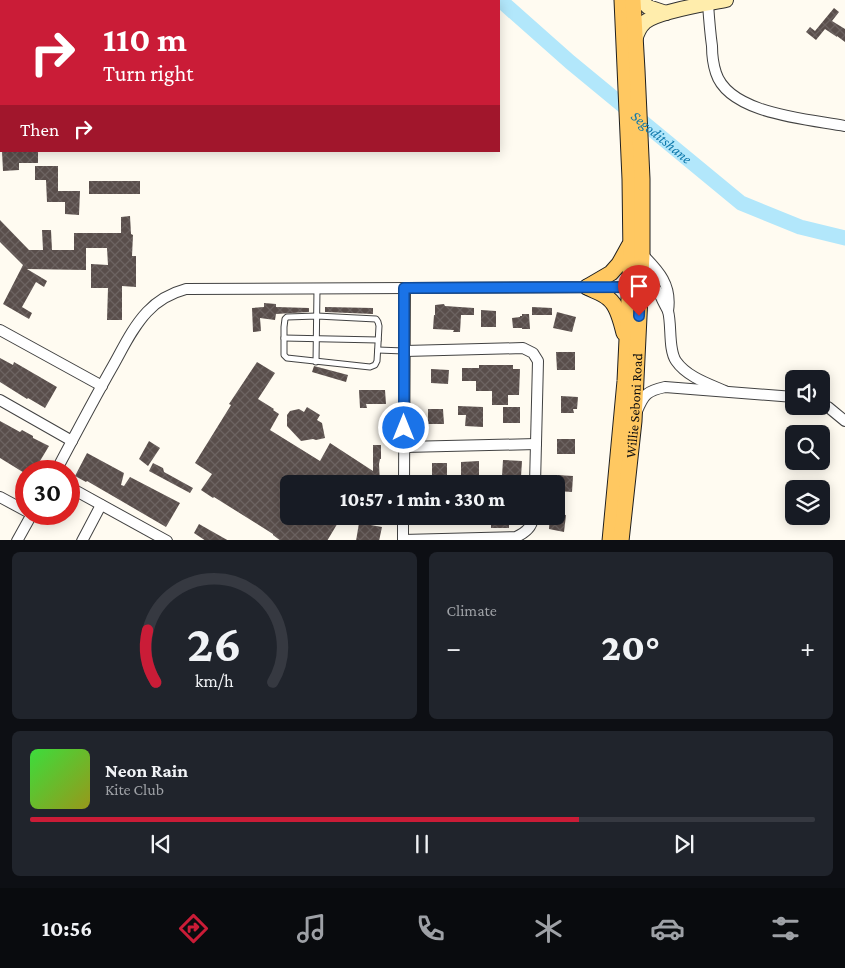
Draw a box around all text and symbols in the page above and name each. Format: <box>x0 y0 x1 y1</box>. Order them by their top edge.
icon: right <box>20 20 85 85</box>
text: 110 m <box>103 20 187 59</box>
text: Turn right <box>103 61 194 86</box>
water label: Segoditshane <box>628 108 695 167</box>
icon: right <box>69 115 97 143</box>
text: Then <box>20 119 59 140</box>
pin <box>618 265 660 316</box>
icon: arrive <box>625 272 653 300</box>
street label: Willie Seboni Road <box>622 352 645 459</box>
map controls <box>785 370 830 525</box>
button: sound <box>785 370 830 415</box>
position arrow <box>377 401 429 453</box>
button: search <box>785 425 830 470</box>
speed limit sign: 30 <box>15 460 80 525</box>
button: layers <box>785 480 830 525</box>
text: 10:57 · 1 min · 330 m <box>340 489 505 510</box>
text: Climate <box>447 602 497 619</box>
text: 26 <box>187 614 242 672</box>
text: 20° <box>601 626 660 668</box>
text: − <box>447 632 461 663</box>
text: + <box>800 632 815 663</box>
text: km/h <box>195 671 234 691</box>
text: Neon Rain <box>105 760 188 781</box>
text: Kite Club <box>105 781 164 798</box>
icon: previous <box>147 830 175 858</box>
icon: pause <box>408 830 436 858</box>
icon: next <box>670 830 698 858</box>
icon: directions <box>176 911 211 946</box>
icon: music <box>294 911 329 946</box>
icon: phone <box>413 911 448 946</box>
icon: climate <box>531 911 566 946</box>
icon: car <box>650 911 685 946</box>
icon: filters <box>768 911 803 946</box>
text: 10:56 <box>42 916 92 941</box>

